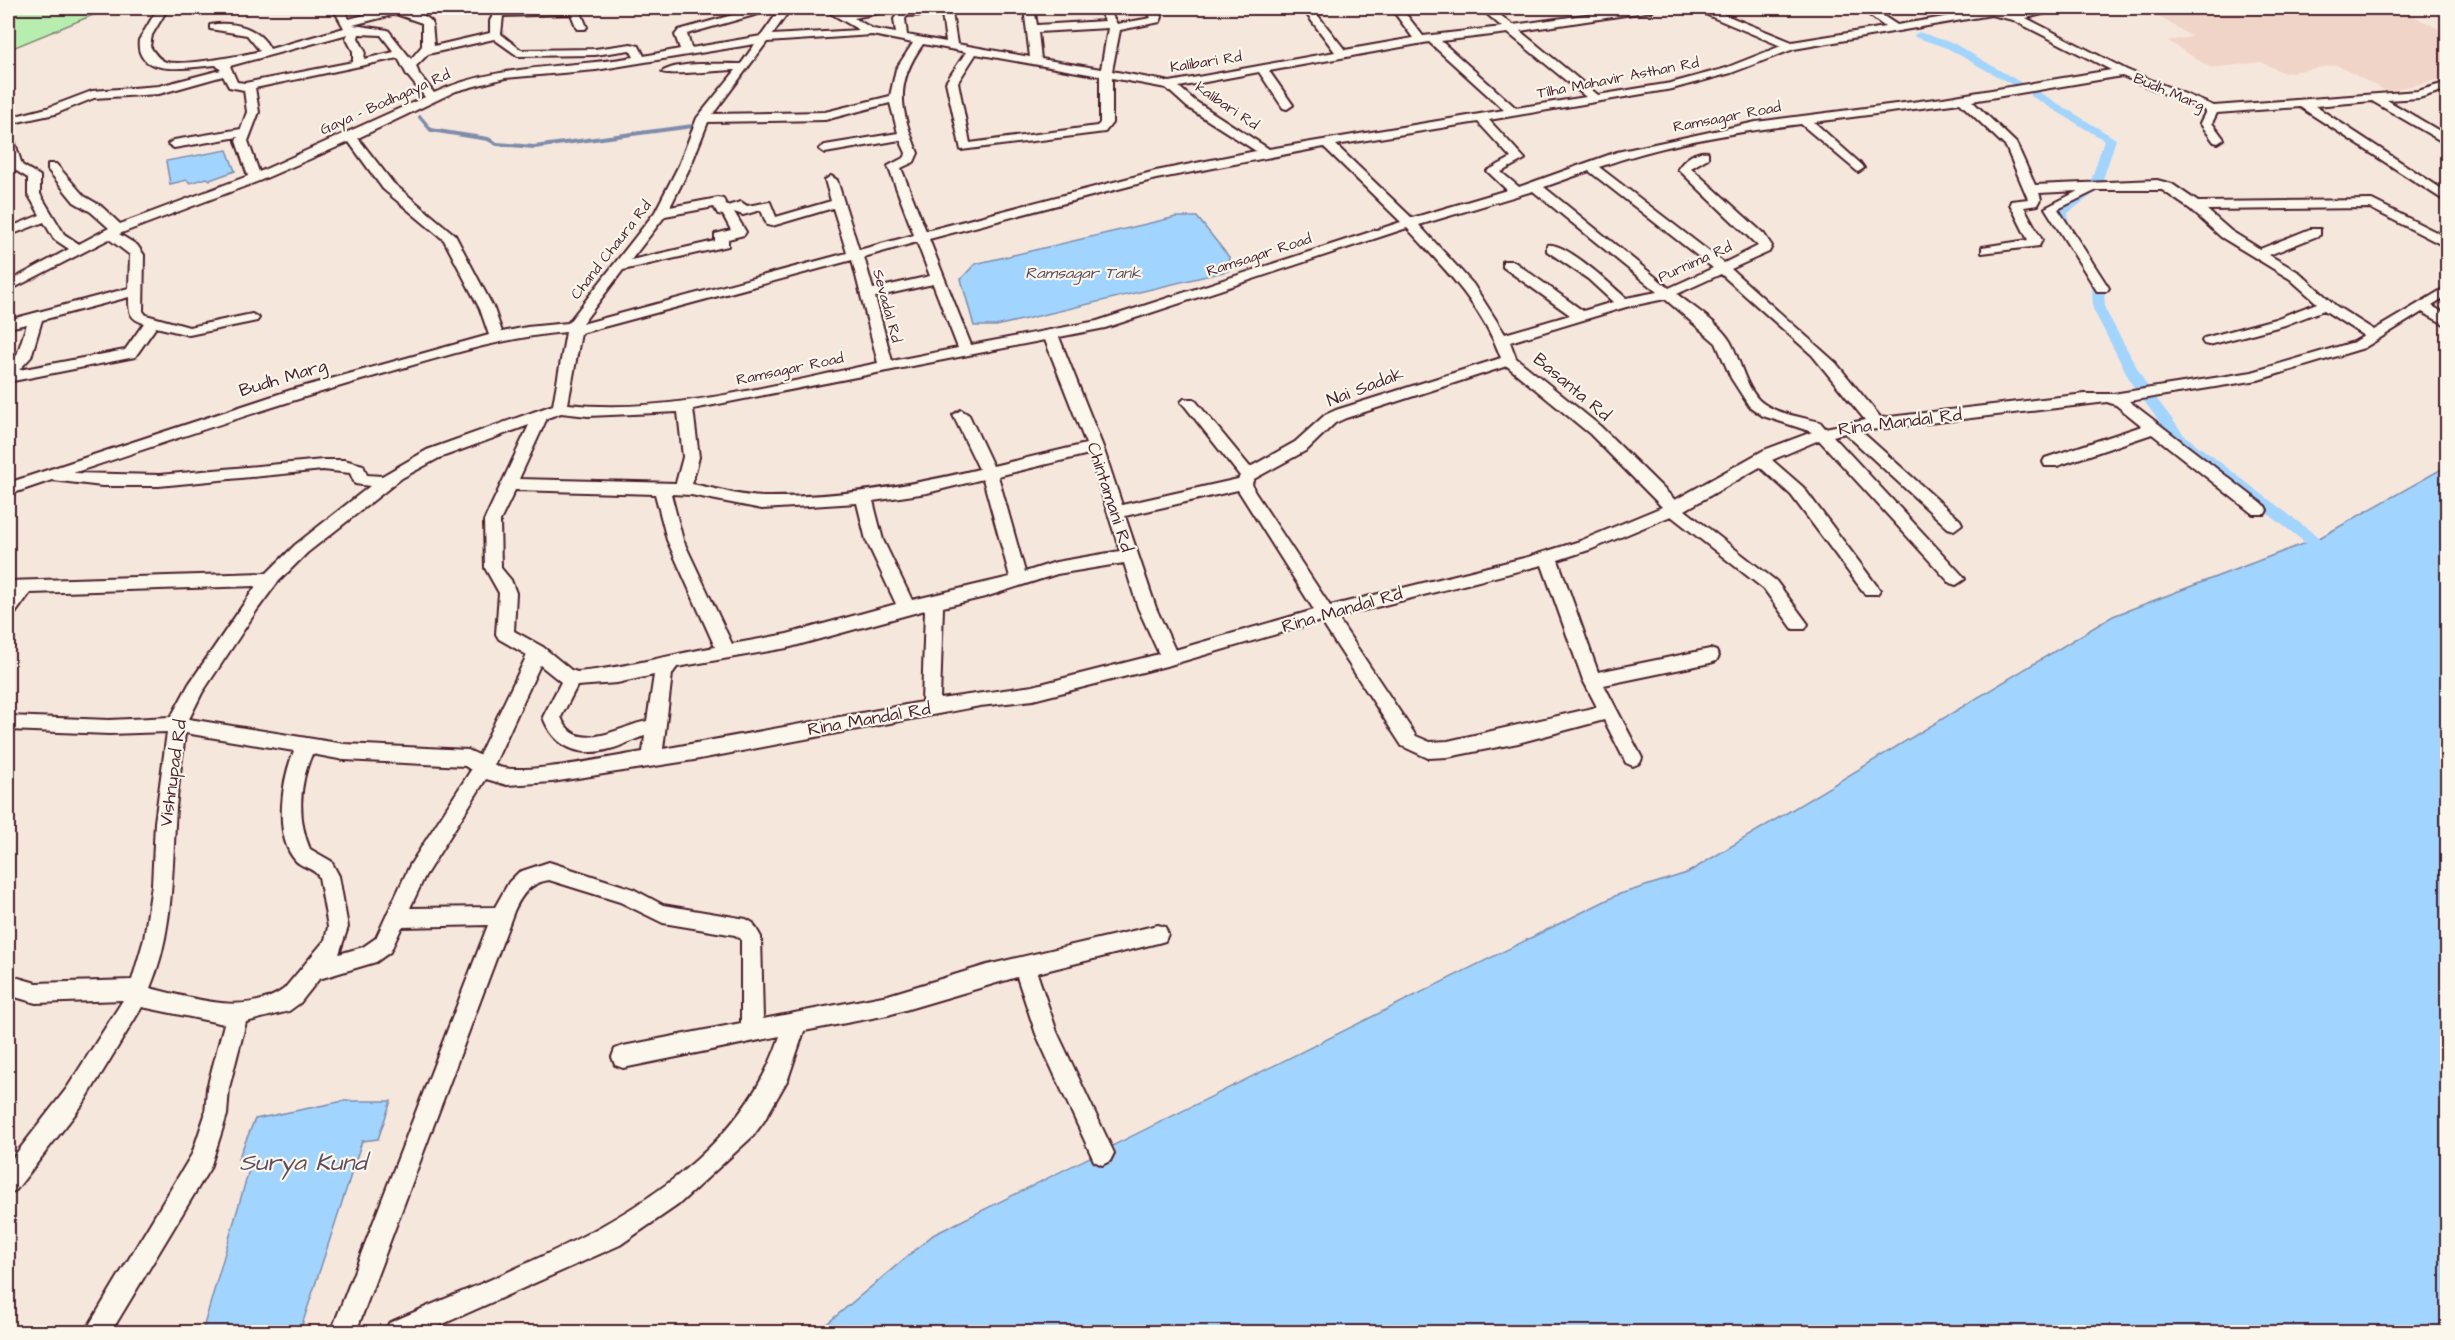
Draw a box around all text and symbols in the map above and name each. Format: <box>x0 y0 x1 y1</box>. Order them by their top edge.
street label: Kalibari Rd <box>1169 46 1244 78</box>
street label: Tilha Mahavir Asthan Rd <box>1535 52 1701 104</box>
street label: Gaya - Bodhgaya Rd <box>317 64 454 141</box>
street label: Budh Marg <box>2130 68 2208 117</box>
street label: kalibari Rd <box>1191 77 1263 135</box>
street label: Ramsagar Road <box>1671 96 1783 139</box>
street label: Chand Chaura Rd <box>566 196 657 304</box>
street label: Ramsagar Road <box>1204 228 1315 283</box>
street label: Purnima Rd <box>1655 236 1736 288</box>
water label: Ramsagar Tank <box>1025 262 1142 285</box>
street label: Sevadal Rd <box>867 267 907 345</box>
street label: Ramsagar Road <box>734 347 846 392</box>
street label: Basanta Rd <box>1528 347 1616 427</box>
street label: Budh Marg <box>236 353 330 404</box>
street label: Nai Sadak <box>1323 361 1407 413</box>
street label: Rina Mandal Rd <box>1837 402 1963 442</box>
street label: Chintamani Rd <box>1081 439 1139 555</box>
street label: Rina Mandal Rd <box>1279 581 1405 639</box>
street label: Rina Mandal Rd <box>806 696 932 742</box>
street label: Vishnupad Rd <box>153 718 193 828</box>
water label: Surya Kund <box>240 1146 371 1180</box>

